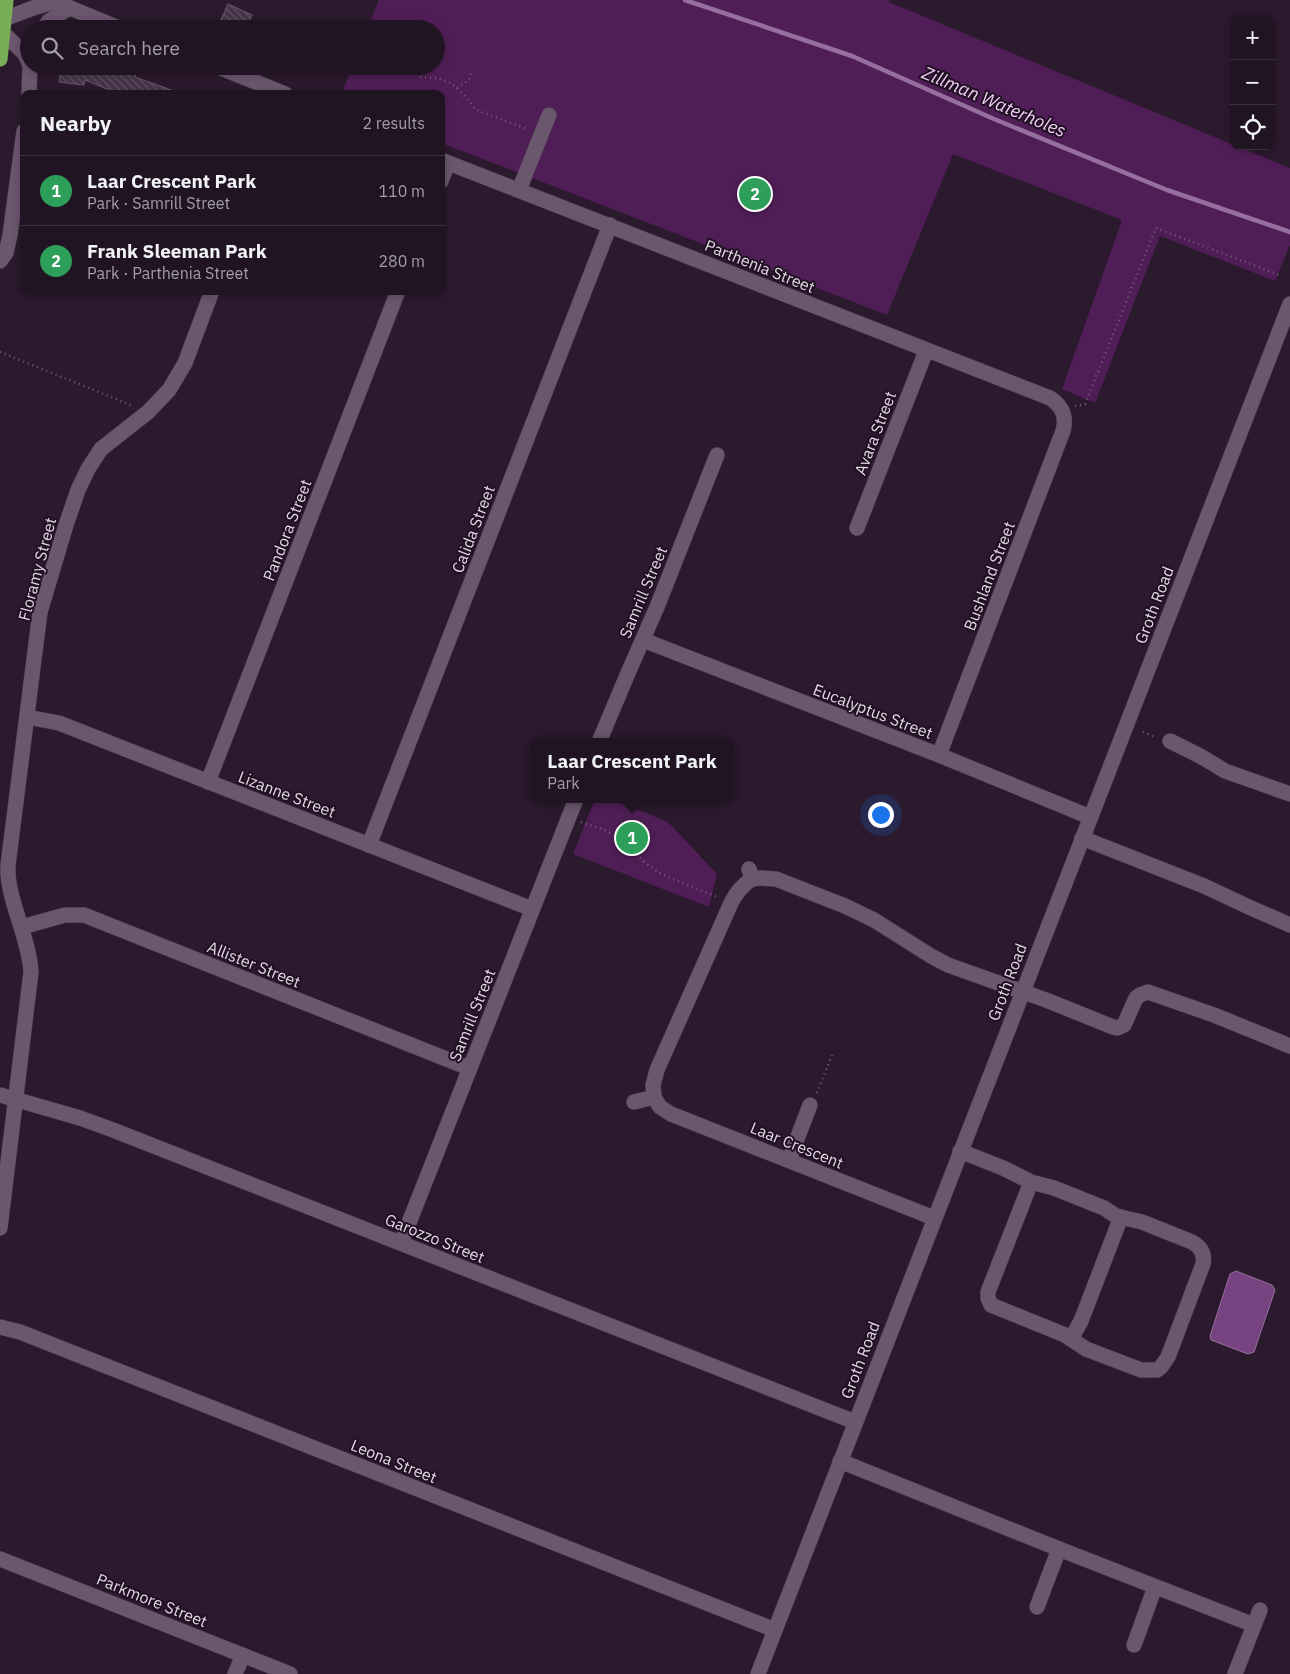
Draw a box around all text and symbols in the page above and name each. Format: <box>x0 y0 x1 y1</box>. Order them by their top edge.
map controls <box>1230 15 1275 150</box>
button: + <box>1230 15 1275 60</box>
search box <box>20 20 445 75</box>
icon: search <box>38 34 66 62</box>
text: Search here <box>78 36 180 60</box>
water label: Zillman Waterholes <box>918 60 1070 142</box>
button: − <box>1230 60 1275 105</box>
button: locate <box>1230 105 1275 150</box>
text: Nearby <box>40 109 111 137</box>
text: 2 results <box>362 113 425 133</box>
text: Laar Crescent Park <box>87 169 256 193</box>
pin: 2 <box>739 175 771 213</box>
text: 1 <box>51 181 61 201</box>
text: 110 m <box>378 181 425 201</box>
text: Park · Samrill Street <box>87 193 230 213</box>
street label: Parthenia Street <box>702 235 818 297</box>
text: Frank Sleeman Park <box>87 239 267 263</box>
text: 2 <box>51 251 61 271</box>
text: 280 m <box>378 251 425 271</box>
text: Park · Parthenia Street <box>87 263 249 283</box>
street label: Avara Street <box>850 388 900 478</box>
street label: Pandora Street <box>258 476 316 584</box>
street label: Calida Street <box>447 482 499 576</box>
street label: Floramy Street <box>14 515 60 623</box>
street label: Bushland Street <box>959 519 1019 633</box>
street label: Samrill Street <box>615 543 671 641</box>
street label: Groth Road <box>1130 564 1178 646</box>
street label: Eucalyptus Street <box>810 679 936 743</box>
popup <box>531 738 733 803</box>
text: Laar Crescent Park <box>547 749 717 773</box>
street label: Lizanne Street <box>236 766 338 822</box>
text: Park <box>547 773 580 793</box>
your location <box>868 802 894 828</box>
pin: 1 <box>616 819 648 857</box>
street label: Allister Street <box>205 936 303 992</box>
street label: Groth Road <box>983 941 1031 1023</box>
street label: Samrill Street <box>444 966 500 1064</box>
street label: Laar Crescent <box>748 1117 846 1173</box>
street label: Garozzo Street <box>382 1209 488 1267</box>
street label: Groth Road <box>836 1319 884 1401</box>
street label: Leona Street <box>348 1435 440 1487</box>
street label: Parkmore Street <box>94 1569 210 1631</box>

